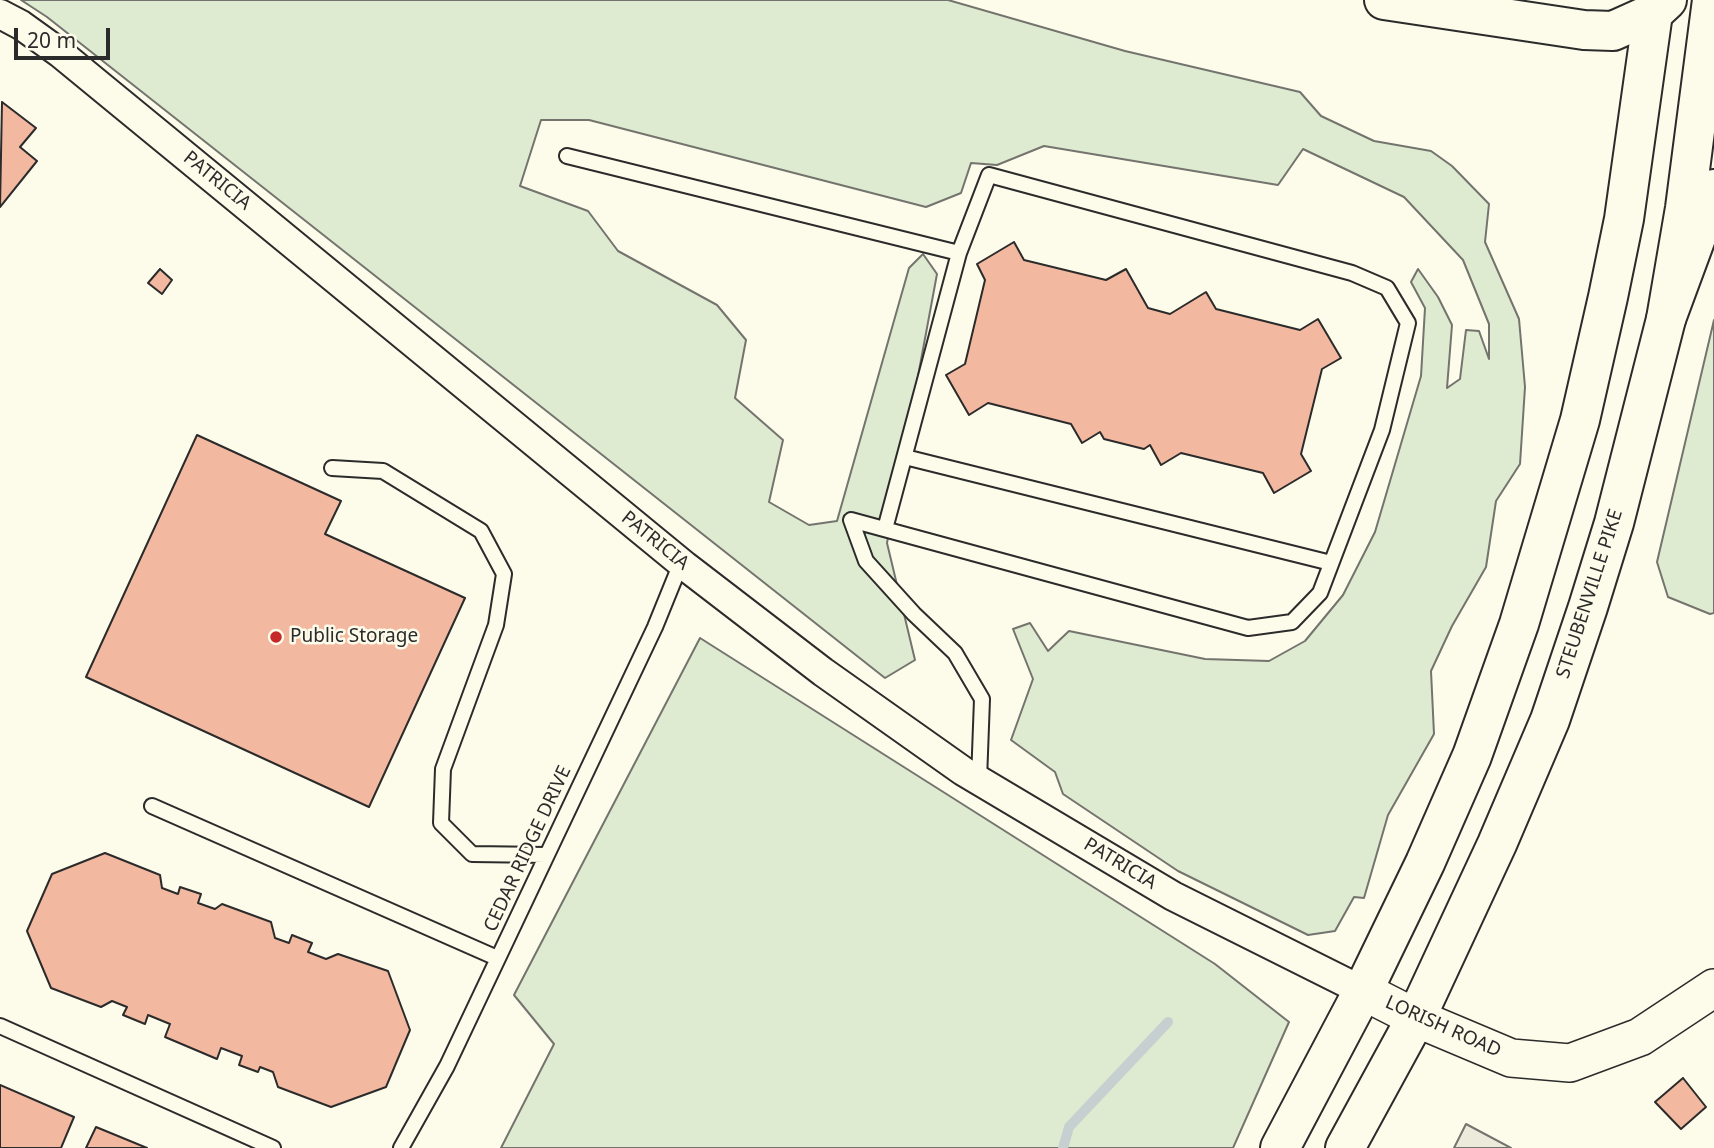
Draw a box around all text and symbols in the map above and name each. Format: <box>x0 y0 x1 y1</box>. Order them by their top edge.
scale bar <box>18 14 114 58</box>
text: 20 m <box>27 26 76 54</box>
street label: PATRICIA <box>178 147 256 215</box>
street label: PATRICIA <box>616 507 694 575</box>
street label: STEUBENVILLE PIKE <box>1552 507 1628 681</box>
place label: Public Storage <box>290 626 418 648</box>
marker: Public Storage <box>268 629 284 645</box>
street label: CEDAR RIDGE DRIVE <box>480 762 576 936</box>
street label: PATRICIA <box>1080 833 1160 895</box>
street label: LORISH ROAD <box>1382 991 1504 1063</box>

